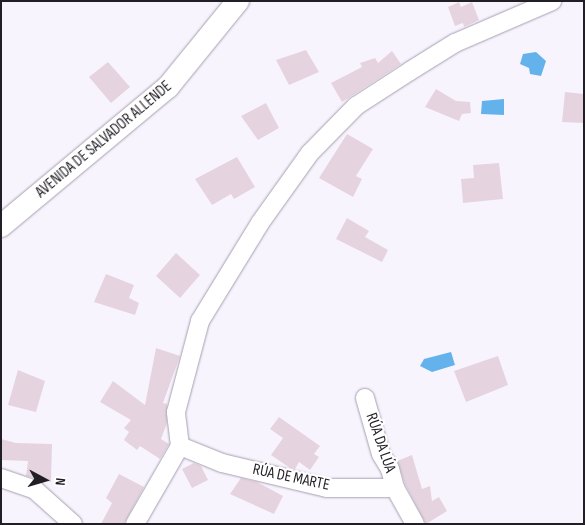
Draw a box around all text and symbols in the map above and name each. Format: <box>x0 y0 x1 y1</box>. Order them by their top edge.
street label: AVENIDA DE SALVADOR ALLENDE <box>32 77 176 203</box>
street label: RÚA DA LÚA <box>361 411 399 475</box>
north arrow <box>20 455 70 505</box>
street label: RÚA DE MARTE <box>251 460 331 496</box>
text: N <box>52 477 69 486</box>

